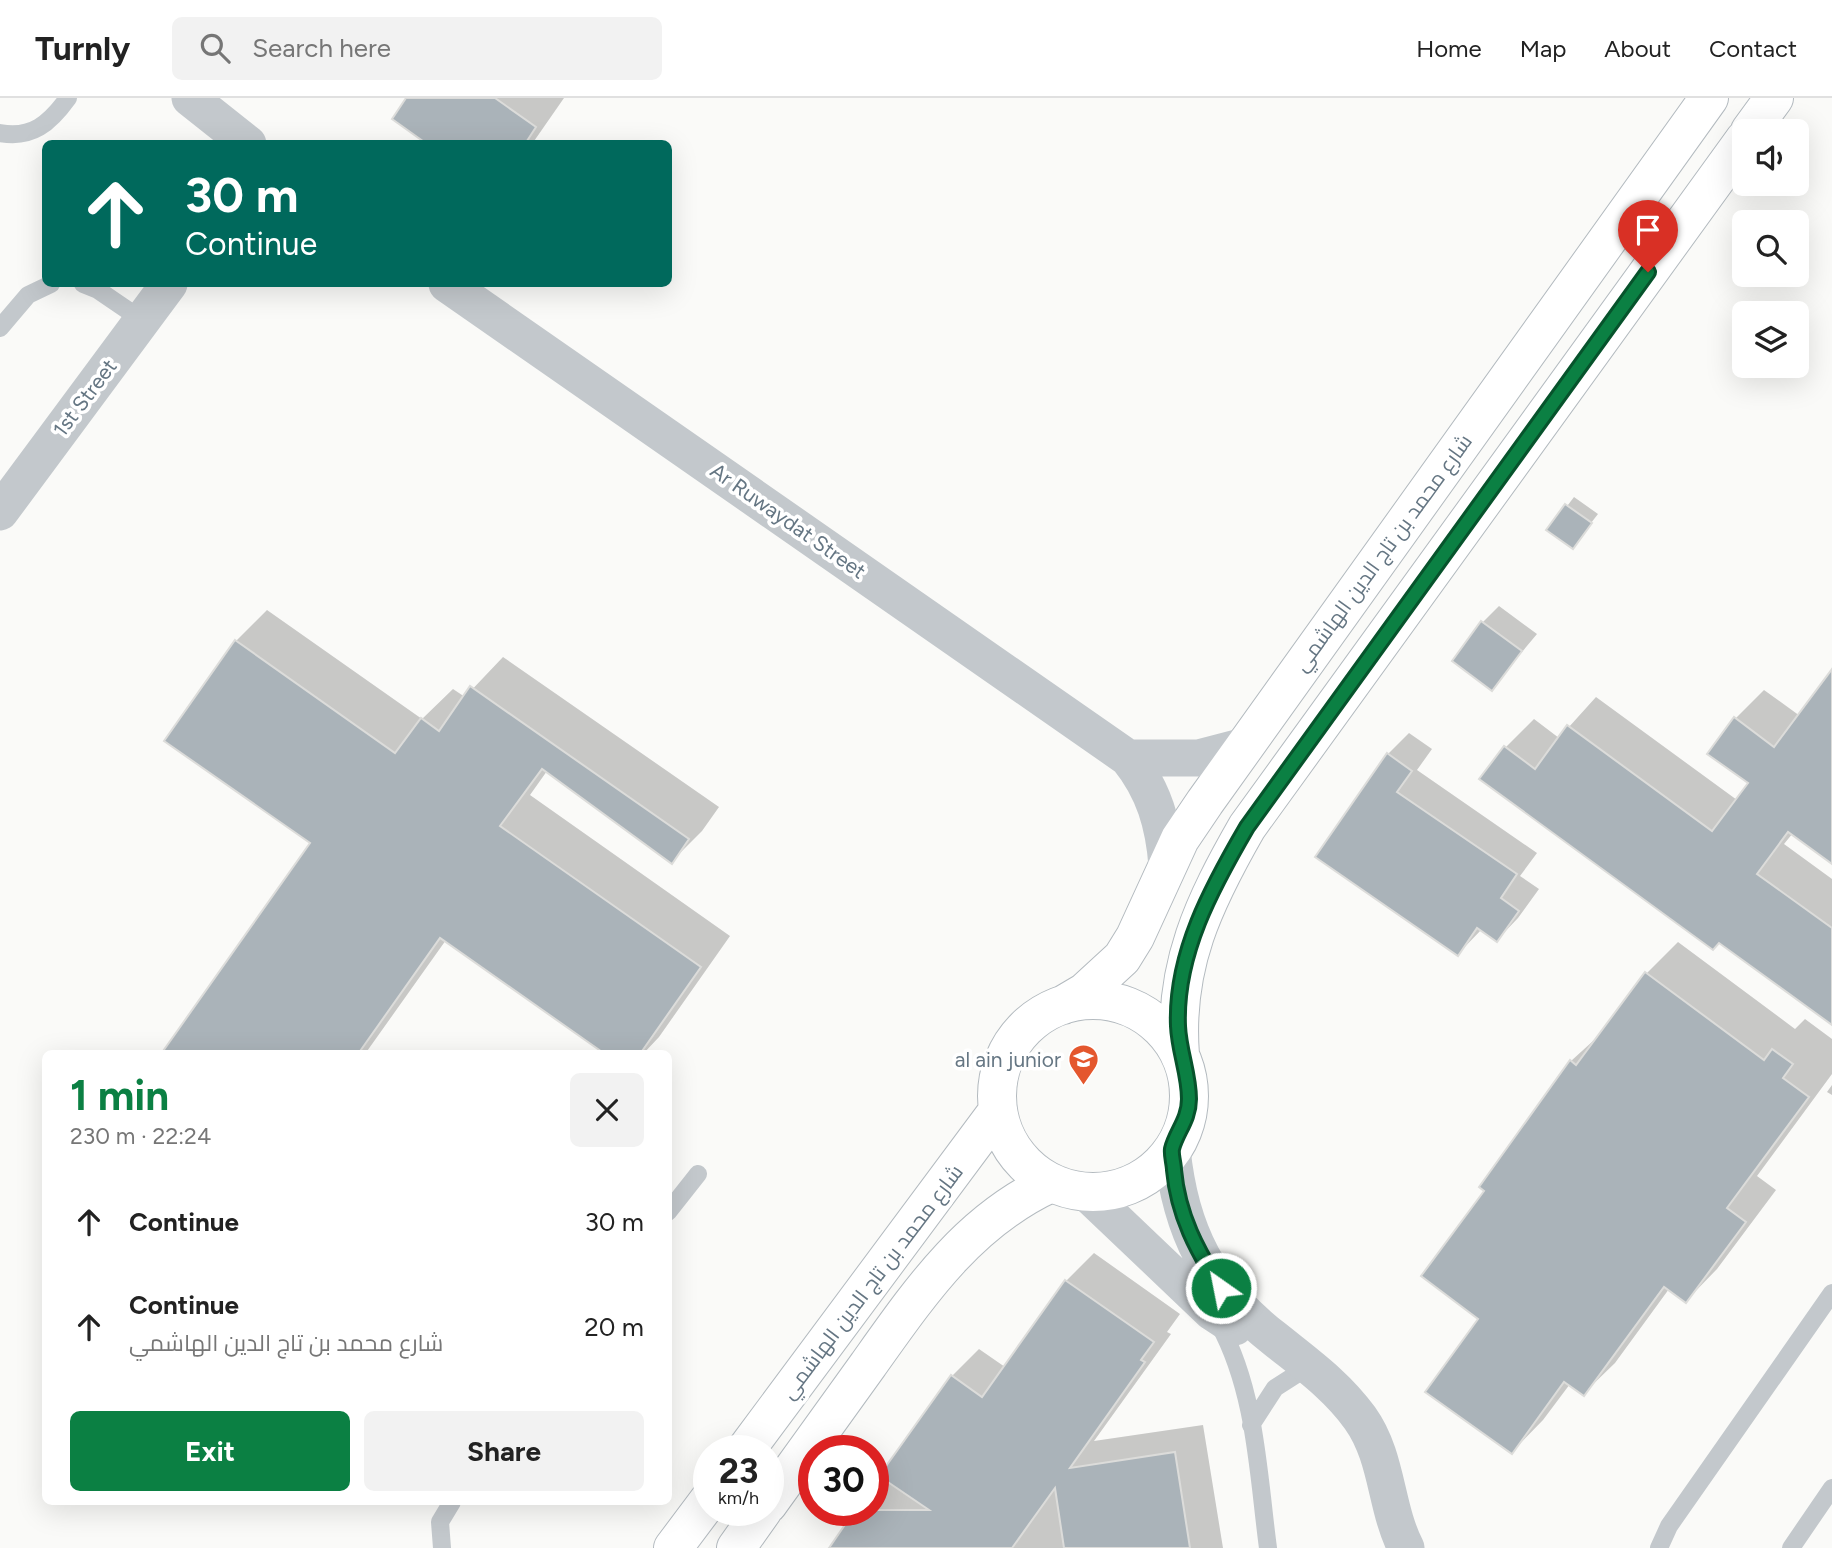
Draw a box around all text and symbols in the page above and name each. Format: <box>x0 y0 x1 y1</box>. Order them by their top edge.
search box <box>172 17 662 80</box>
text: Turnly <box>35 29 130 68</box>
icon: search <box>196 29 234 67</box>
text: Search here <box>252 32 391 64</box>
text: Home <box>1416 34 1482 63</box>
text: Map <box>1520 34 1566 63</box>
text: About <box>1604 34 1671 63</box>
text: Contact <box>1709 34 1797 63</box>
map controls <box>1732 119 1809 378</box>
button: sound <box>1732 119 1809 196</box>
text: 30 m <box>185 165 298 224</box>
icon: ahead <box>70 168 161 259</box>
pin <box>1618 200 1678 272</box>
button: search <box>1732 210 1809 287</box>
icon: arrive <box>1629 211 1667 249</box>
text: Continue <box>185 225 317 263</box>
button: layers <box>1732 301 1809 378</box>
street label: 1st Street <box>47 354 122 441</box>
street label: شارع محمد بن تاج الدين الهاشمي <box>1288 429 1480 678</box>
street label: Ar Ruwaydat Street <box>706 458 871 584</box>
school or university icon: al ain junior <box>1067 1043 1101 1087</box>
place label: al ain junior <box>955 1047 1061 1072</box>
text: 1 min <box>70 1070 169 1121</box>
button: close <box>570 1073 644 1147</box>
text: 230 m · 22:24 <box>70 1122 211 1150</box>
street label: شارع محمد بن تاج الدين الهاشمي <box>775 1160 971 1406</box>
icon: ahead <box>70 1203 108 1241</box>
text: Continue <box>129 1206 239 1238</box>
text: 30 m <box>585 1206 644 1238</box>
position arrow <box>1184 1251 1258 1325</box>
text: Continue <box>129 1289 239 1321</box>
icon: ahead <box>70 1308 108 1346</box>
text: 20 m <box>584 1311 644 1343</box>
text: شارع محمد بن تاج الدين الهاشمي <box>129 1329 443 1357</box>
button: Exit <box>70 1411 350 1491</box>
button: Share <box>364 1411 644 1491</box>
speed limit sign: 30 <box>798 1435 889 1526</box>
text: 23 <box>719 1450 758 1492</box>
text: km/h <box>718 1487 759 1509</box>

